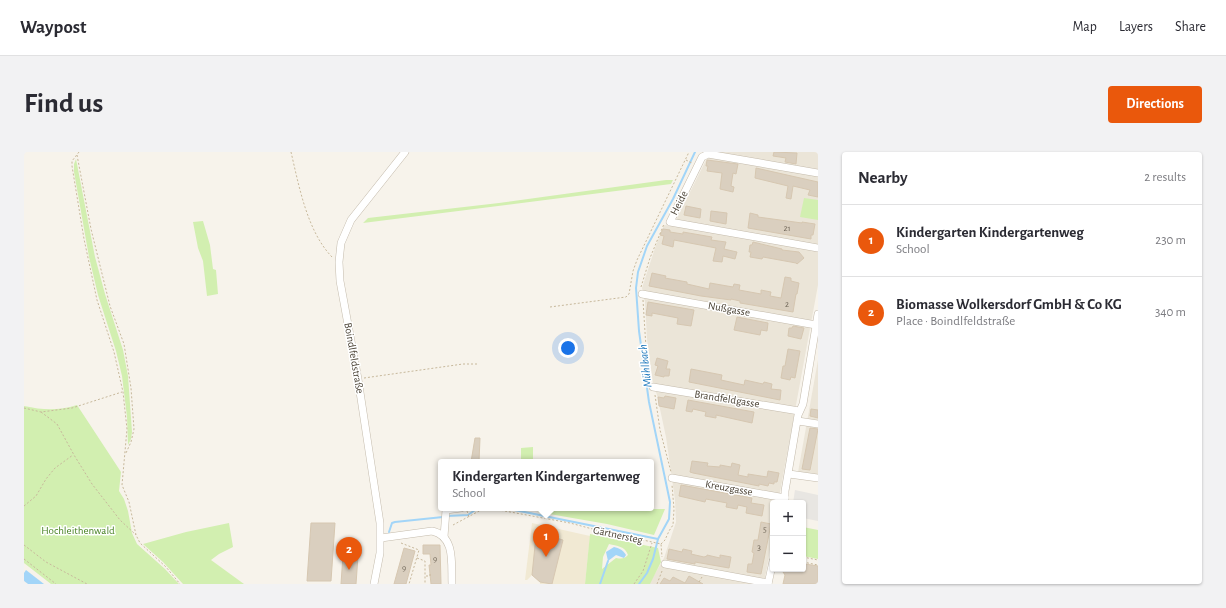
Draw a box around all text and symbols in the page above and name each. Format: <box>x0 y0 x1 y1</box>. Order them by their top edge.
text: Waypost <box>20 18 87 37</box>
text: Map <box>1072 20 1097 34</box>
text: Layers <box>1119 20 1153 34</box>
text: Share <box>1175 20 1206 34</box>
button: Directions <box>1108 86 1202 123</box>
text: Find us <box>24 90 103 118</box>
text: Nearby <box>858 169 908 186</box>
text: 2 results <box>1144 171 1186 184</box>
street label: Heide <box>668 189 690 217</box>
house number: 21 <box>783 224 791 233</box>
text: Kindergarten Kindergartenweg <box>896 225 1084 240</box>
text: 1 <box>869 234 873 247</box>
text: 230 m <box>1155 234 1186 247</box>
text: School <box>896 243 930 256</box>
text: Biomasse Wolkersdorf GmbH & Co KG <box>896 297 1122 312</box>
street label: Nußgasse <box>707 300 751 318</box>
house number: 2 <box>785 300 789 309</box>
text: 2 <box>868 306 874 319</box>
text: 340 m <box>1155 306 1186 319</box>
text: Place · Boindlfeldstraße <box>896 315 1015 328</box>
street label: Boindlfeldstraße <box>342 322 366 394</box>
your location <box>558 338 578 358</box>
water label: Mühlbach <box>636 344 654 388</box>
street label: Brandfeldgasse <box>694 388 760 410</box>
popup <box>438 459 654 511</box>
text: Kindergarten Kindergartenweg <box>452 469 640 484</box>
street label: Kreuzgasse <box>704 478 754 498</box>
text: School <box>452 487 486 500</box>
map controls <box>770 500 806 572</box>
button: + <box>770 500 806 536</box>
pin: 1 <box>533 524 559 557</box>
street label: Gärtnersteg <box>592 524 644 546</box>
park label: Hochleithenwald <box>41 525 115 536</box>
house number: 5 <box>763 525 767 534</box>
button: − <box>770 536 806 572</box>
pin: 2 <box>336 537 362 570</box>
house number: 3 <box>757 543 761 552</box>
house number: 9 <box>433 555 437 564</box>
house number: 9 <box>402 564 406 573</box>

